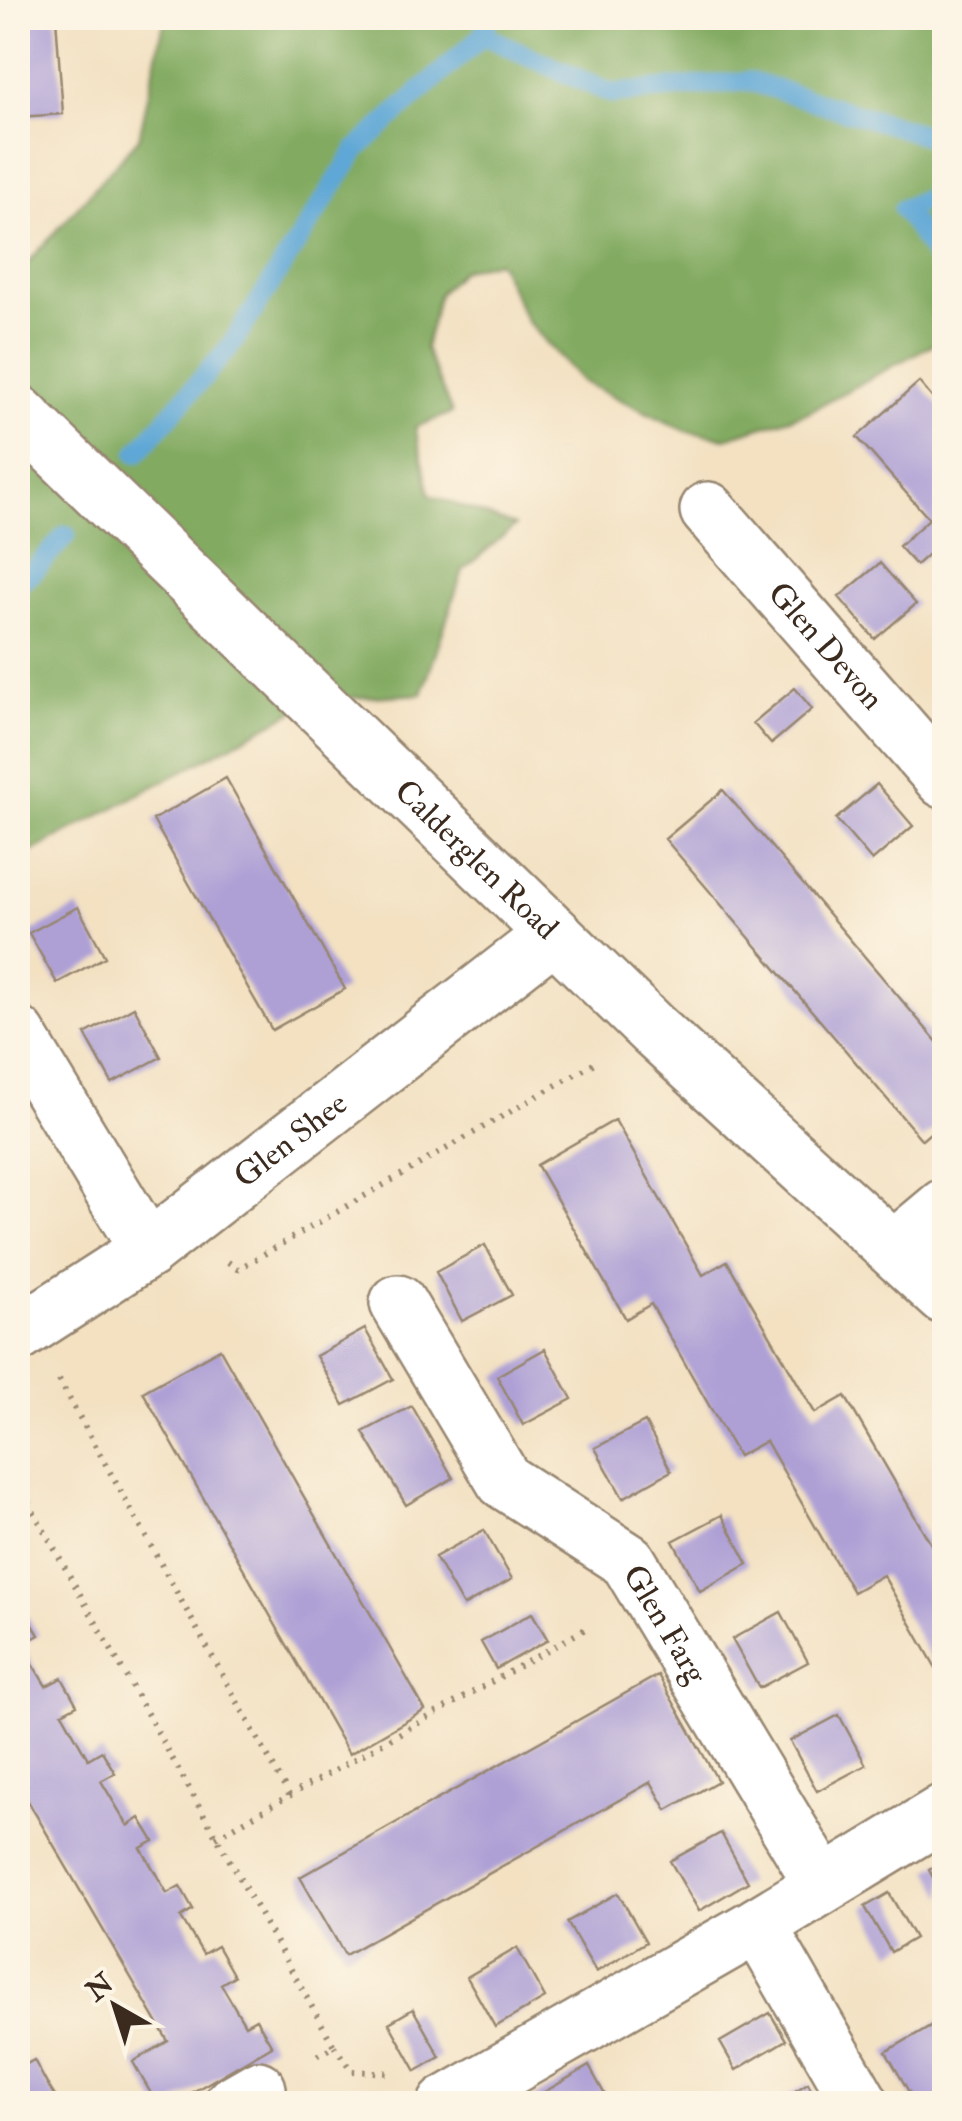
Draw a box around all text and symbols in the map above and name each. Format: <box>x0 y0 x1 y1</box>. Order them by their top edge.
street label: Glen Devon <box>759 574 892 718</box>
street label: Calderglen Road <box>386 771 567 948</box>
street label: Glen Shee <box>226 1083 356 1197</box>
street label: Glen Farg <box>614 1558 717 1692</box>
north arrow <box>65 1956 165 2056</box>
text: N <box>79 1966 122 2010</box>

